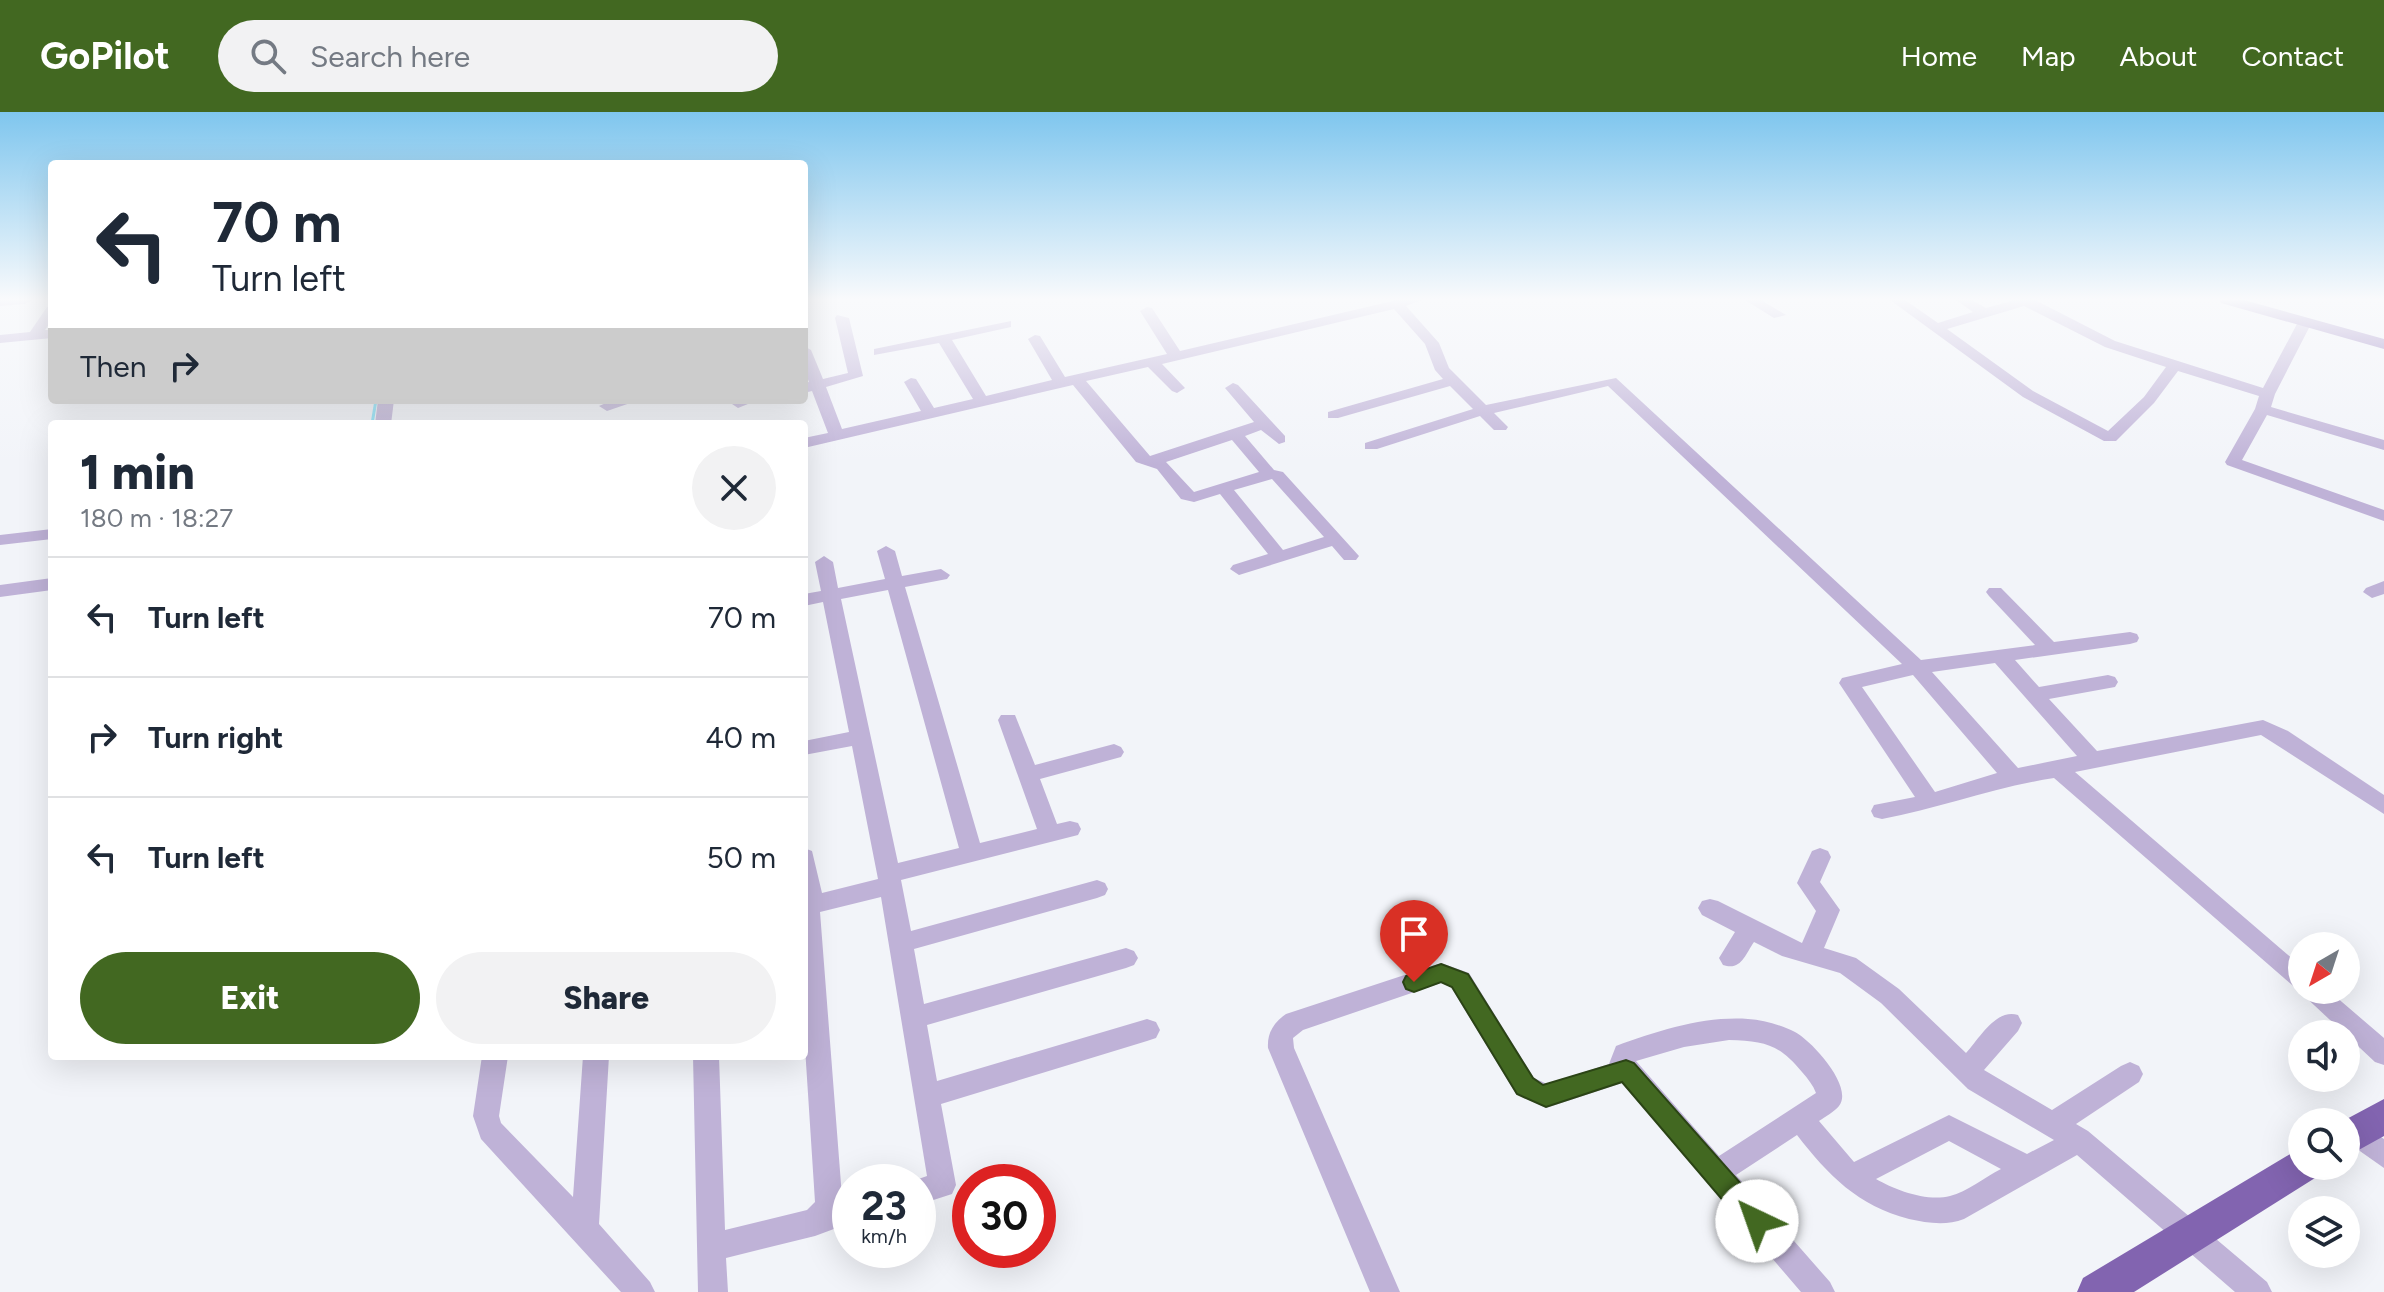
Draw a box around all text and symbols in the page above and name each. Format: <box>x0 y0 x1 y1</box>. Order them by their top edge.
search box <box>218 20 778 92</box>
text: GoPilot <box>40 33 170 79</box>
icon: search <box>246 34 290 78</box>
text: Search here <box>310 38 470 75</box>
text: Home <box>1901 39 1977 73</box>
text: Map <box>2021 39 2076 73</box>
text: About <box>2120 39 2197 73</box>
text: Contact <box>2241 39 2344 73</box>
text: 70 m <box>212 189 342 256</box>
icon: left <box>80 192 184 296</box>
text: Turn left <box>212 257 346 300</box>
icon: right <box>162 344 206 388</box>
text: Then <box>80 348 146 385</box>
text: 1 min <box>80 443 195 501</box>
button: close <box>692 446 776 530</box>
text: 180 m · 18:27 <box>80 502 233 534</box>
icon: left <box>80 595 124 639</box>
text: Turn left <box>148 599 265 636</box>
text: 70 m <box>708 599 776 636</box>
icon: right <box>80 715 124 759</box>
text: Turn right <box>148 719 283 756</box>
text: 40 m <box>705 719 776 756</box>
icon: left <box>80 835 124 879</box>
text: Turn left <box>148 839 265 876</box>
text: 50 m <box>707 839 776 876</box>
pin <box>1380 900 1448 982</box>
icon: arrive <box>1392 912 1436 956</box>
north arrow <box>2288 932 2360 1004</box>
map controls <box>2288 932 2360 1268</box>
button: Exit <box>80 952 420 1044</box>
button: Share <box>436 952 776 1044</box>
button: sound <box>2288 1020 2360 1092</box>
button: search <box>2288 1108 2360 1180</box>
speed limit sign: 30 <box>952 1164 1056 1268</box>
position arrow <box>1715 1179 1799 1263</box>
text: 23 <box>861 1182 907 1230</box>
button: layers <box>2288 1196 2360 1268</box>
text: km/h <box>861 1224 907 1248</box>

